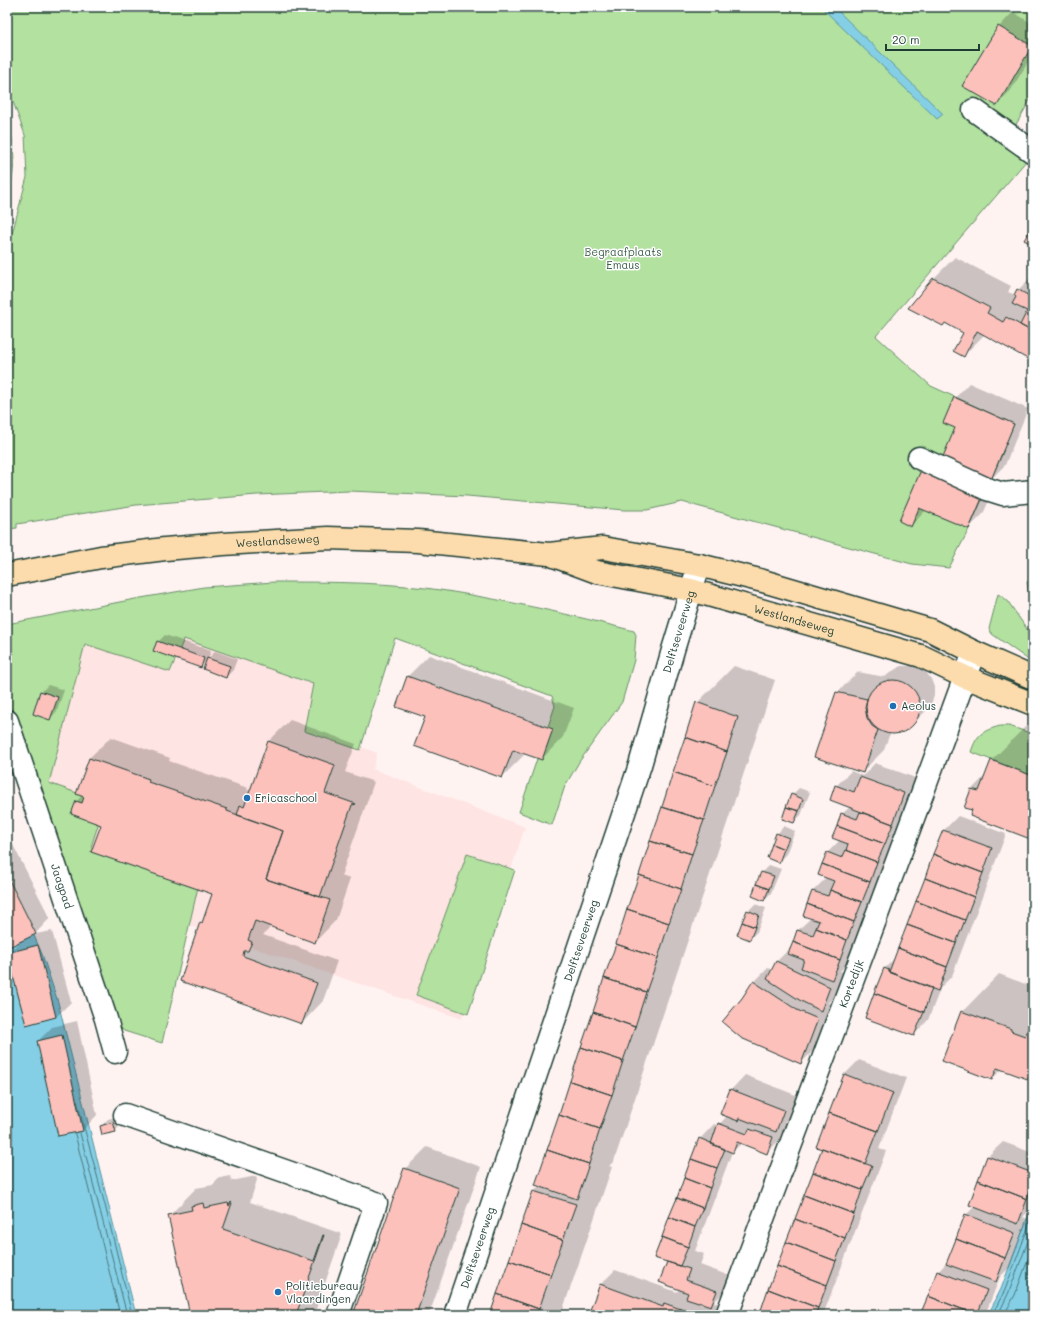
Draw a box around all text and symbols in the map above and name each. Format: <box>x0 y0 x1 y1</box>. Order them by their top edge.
scale bar <box>886 26 979 52</box>
text: 20 m <box>892 31 920 47</box>
park label: Begraafplaats Emaus <box>585 244 661 272</box>
street label: Westlandseweg <box>235 531 319 550</box>
street label: Delftseveerweg <box>659 589 698 675</box>
street label: Westlandseweg <box>752 600 836 638</box>
place label: Aeolus <box>901 698 936 713</box>
marker: Aeolus <box>888 701 898 711</box>
place label: Ericaschool <box>255 790 317 805</box>
marker: Ericaschool <box>242 793 252 803</box>
street label: Jaagpad <box>48 861 77 911</box>
street label: Delftseveerweg <box>560 898 601 983</box>
street label: Kortedijk <box>835 957 867 1010</box>
street label: Delftseveerweg <box>456 1205 498 1290</box>
place label: Politiebureau Vlaardingen <box>286 1278 359 1306</box>
marker: Politiebureau Vlaardingen <box>273 1287 283 1297</box>

